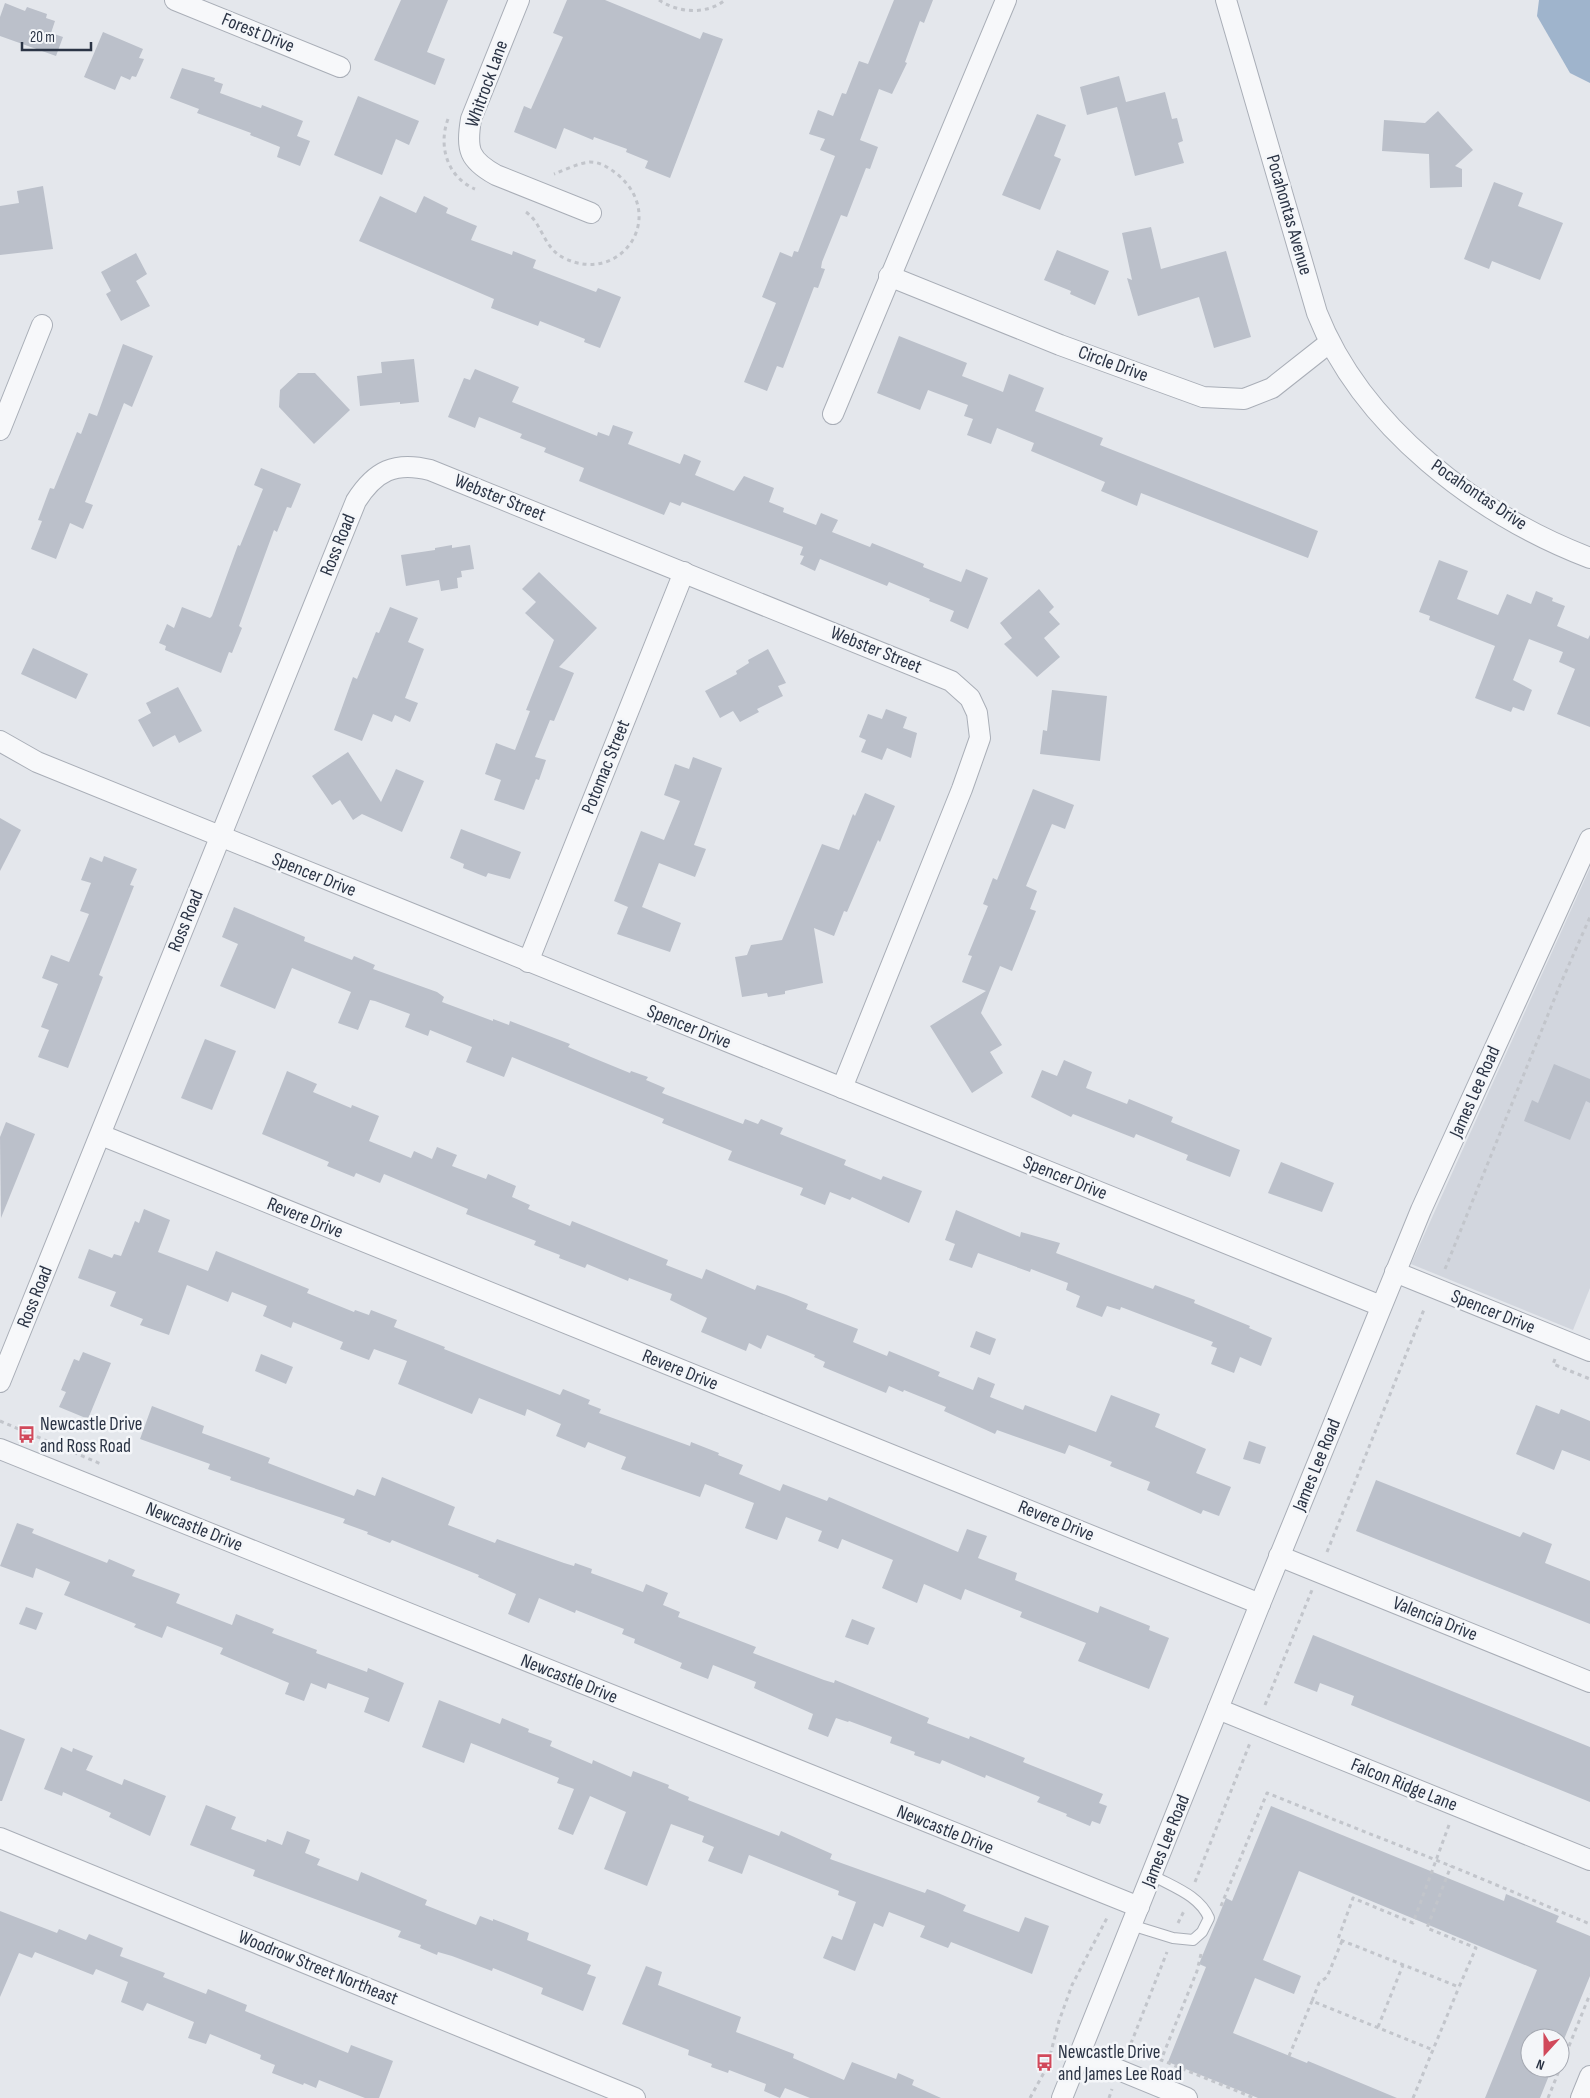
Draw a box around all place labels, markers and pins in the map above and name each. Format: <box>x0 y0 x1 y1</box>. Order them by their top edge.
place label: Newcastle Drive and Ross Road <box>40 1413 143 1458</box>
bus stop icon: Newcastle Drive and Ross Road <box>16 1425 36 1445</box>
place label: Newcastle Drive and James Lee Road <box>1058 2041 1182 2086</box>
bus stop icon: Newcastle Drive and James Lee Road <box>1034 2053 1054 2073</box>

